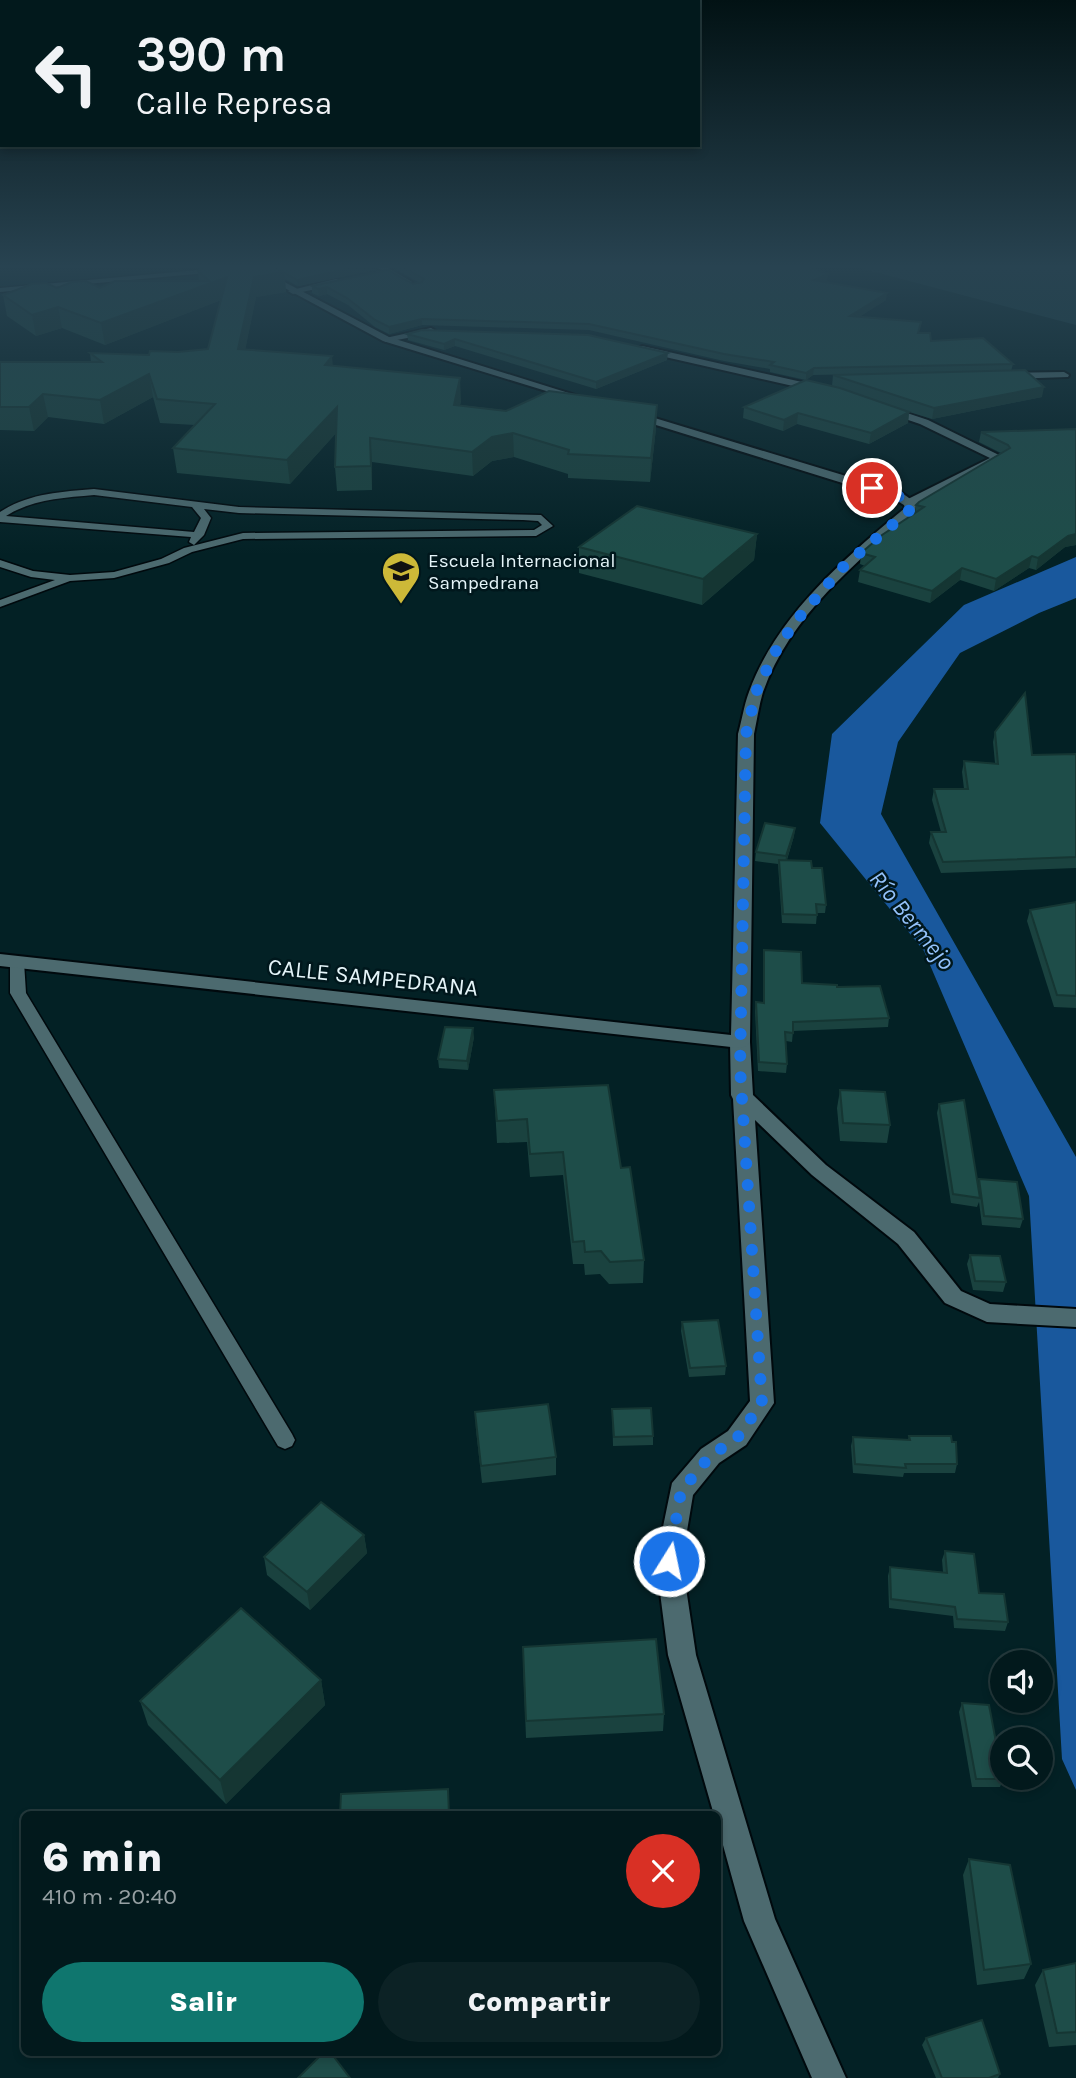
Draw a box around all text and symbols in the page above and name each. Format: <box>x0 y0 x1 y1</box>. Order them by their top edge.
text: 390 m <box>136 26 286 83</box>
icon: left <box>21 28 112 119</box>
text: Calle Represa <box>136 85 332 122</box>
pin <box>842 458 902 518</box>
icon: arrive <box>853 469 891 507</box>
school or university icon: Escuela Internacional Sampedrana <box>380 550 422 605</box>
place label: Escuela Internacional Sampedrana <box>428 550 616 594</box>
water label: Río Bermejo <box>864 865 961 975</box>
street label: CALLE SAMPEDRANA <box>267 953 479 1002</box>
position arrow <box>632 1524 706 1598</box>
map controls <box>990 1650 1053 1790</box>
button: sound <box>990 1650 1053 1713</box>
button: search <box>990 1727 1053 1790</box>
text: 6 min <box>42 1832 163 1882</box>
button: close <box>626 1834 700 1908</box>
text: 410 m · 20:40 <box>42 1883 177 1910</box>
button: Salir <box>42 1962 364 2042</box>
button: Compartir <box>378 1962 700 2042</box>

